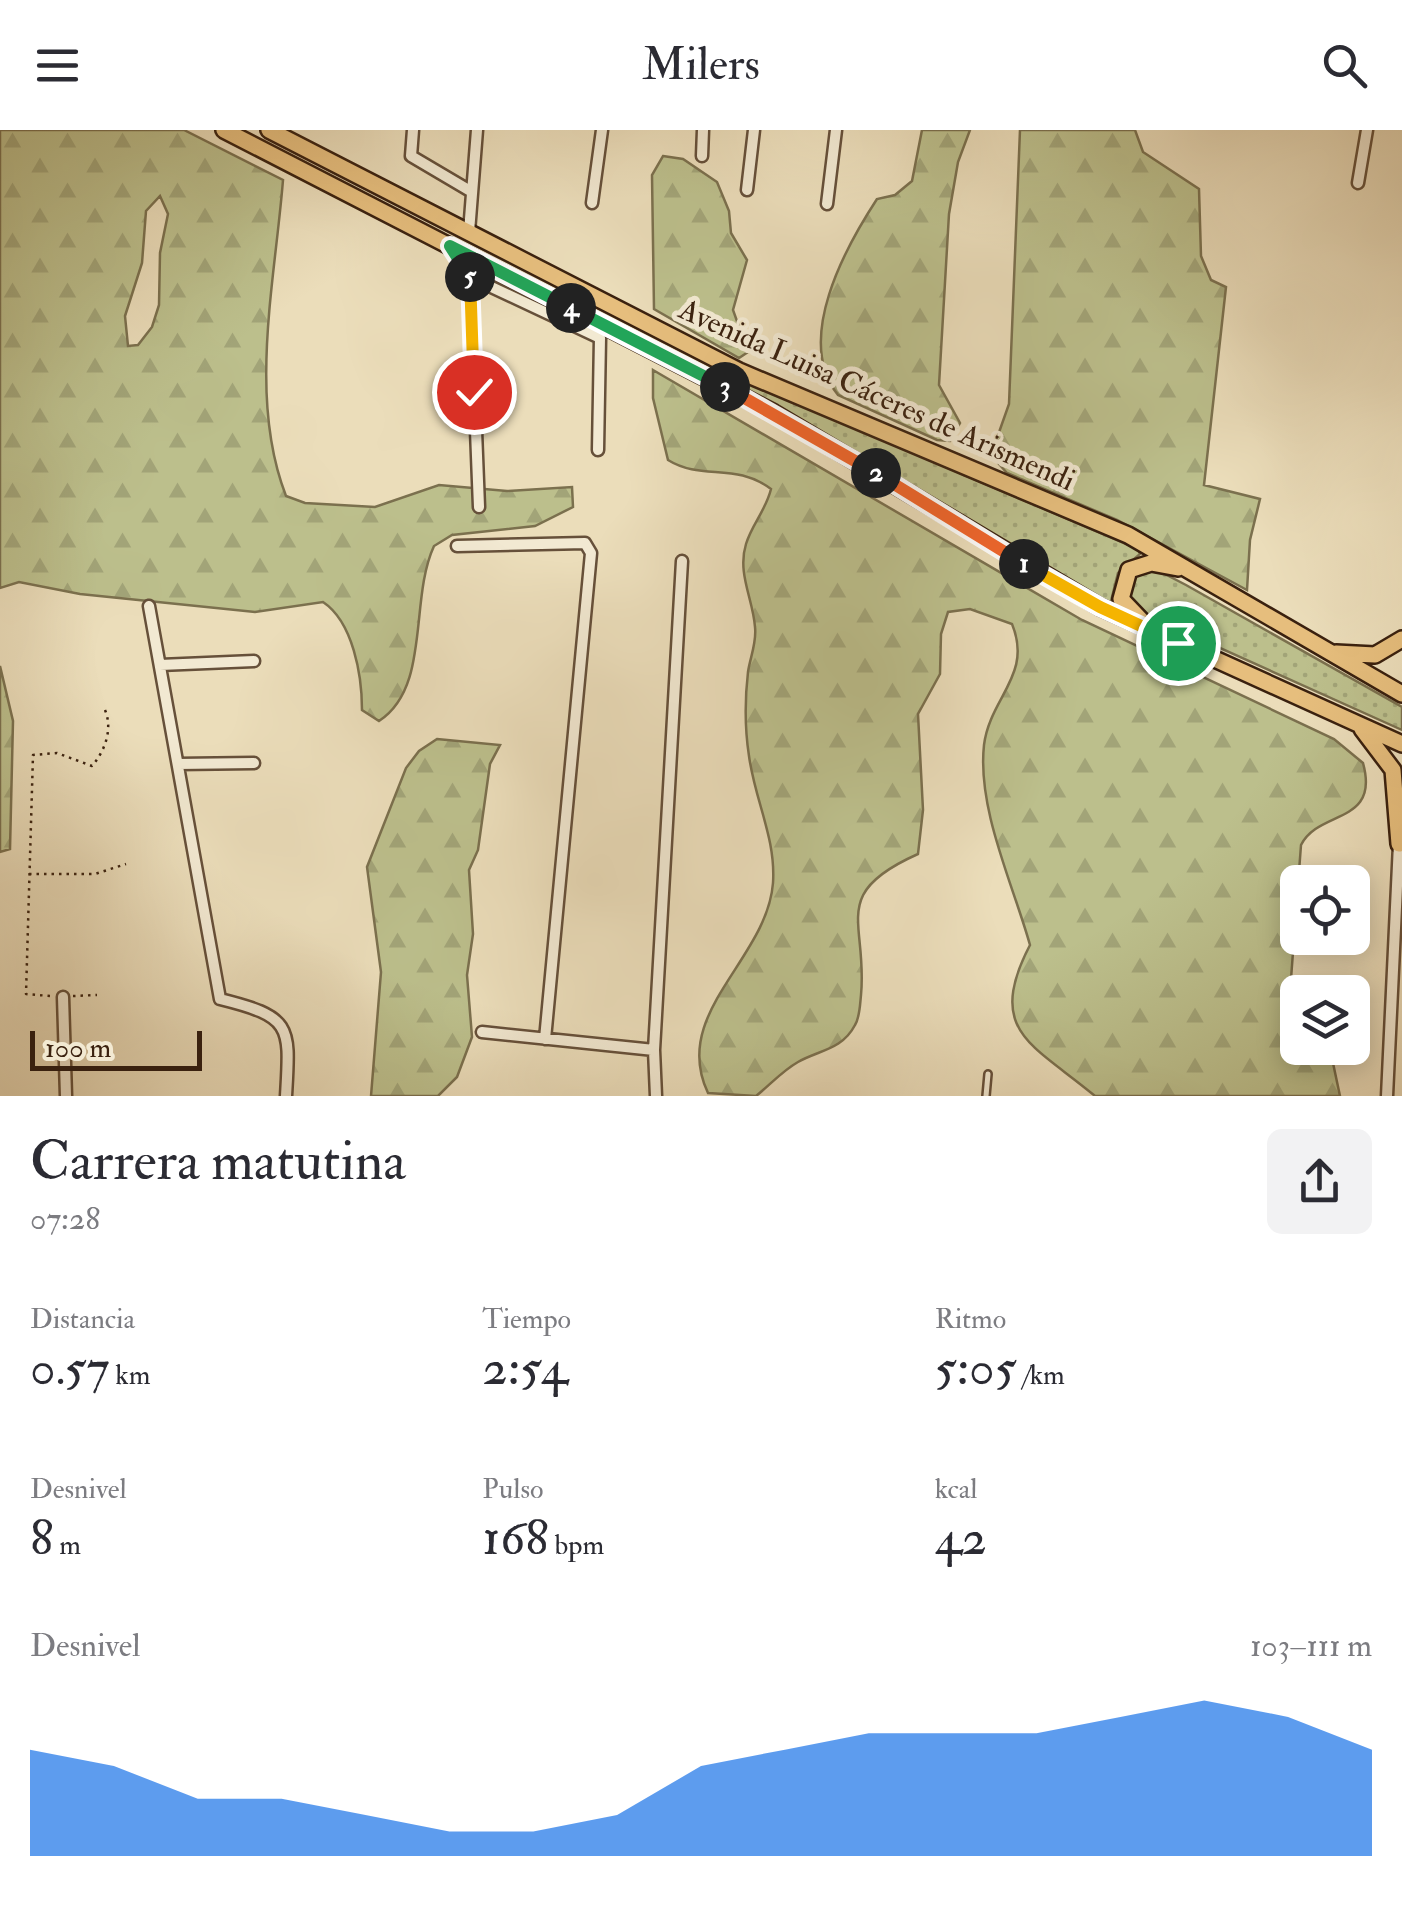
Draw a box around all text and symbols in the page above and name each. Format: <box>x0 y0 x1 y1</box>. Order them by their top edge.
text: Milers <box>642 37 760 93</box>
icon: menu <box>30 38 85 93</box>
icon: search <box>1317 38 1372 93</box>
pin: 5 <box>445 252 495 302</box>
text: 5 <box>464 259 476 294</box>
pin: 4 <box>546 283 596 333</box>
text: 4 <box>563 290 579 325</box>
street label: Avenida Luisa Cáceres de Arismendi <box>672 290 1081 499</box>
pin <box>432 350 517 435</box>
pin: 3 <box>700 362 750 412</box>
icon: check <box>447 365 502 420</box>
text: 3 <box>720 369 730 404</box>
pin: 2 <box>851 448 901 498</box>
text: 2 <box>869 455 883 490</box>
pin: 1 <box>999 539 1049 589</box>
text: 1 <box>1019 546 1029 581</box>
pin <box>1136 601 1221 686</box>
icon: arrive <box>1151 616 1206 671</box>
map controls <box>1280 865 1370 1065</box>
button: locate <box>1280 865 1370 955</box>
button: layers <box>1280 975 1370 1065</box>
scale bar <box>30 1026 202 1070</box>
text: 100 m <box>45 1031 111 1066</box>
text: Carrera matutina <box>30 1127 406 1196</box>
button: share <box>1267 1129 1372 1234</box>
text: 07:28 <box>30 1199 100 1239</box>
text: Distancia <box>30 1302 135 1337</box>
text: Tiempo <box>482 1302 571 1337</box>
text: Ritmo <box>935 1302 1006 1337</box>
text: 0.57 <box>30 1337 109 1400</box>
text: 2:54 <box>482 1337 568 1400</box>
text: 5:05 <box>935 1337 1017 1400</box>
text: km <box>109 1358 150 1393</box>
text: /km <box>1017 1358 1065 1393</box>
text: Desnivel <box>30 1472 127 1507</box>
text: Pulso <box>482 1472 543 1507</box>
text: kcal <box>935 1472 978 1507</box>
text: 8 <box>30 1507 53 1570</box>
text: 168 <box>482 1507 549 1570</box>
text: 42 <box>935 1507 987 1570</box>
text: m <box>53 1528 81 1563</box>
text: bpm <box>549 1528 604 1563</box>
text: Desnivel <box>30 1626 140 1666</box>
text: 103–111 m <box>1250 1626 1372 1666</box>

